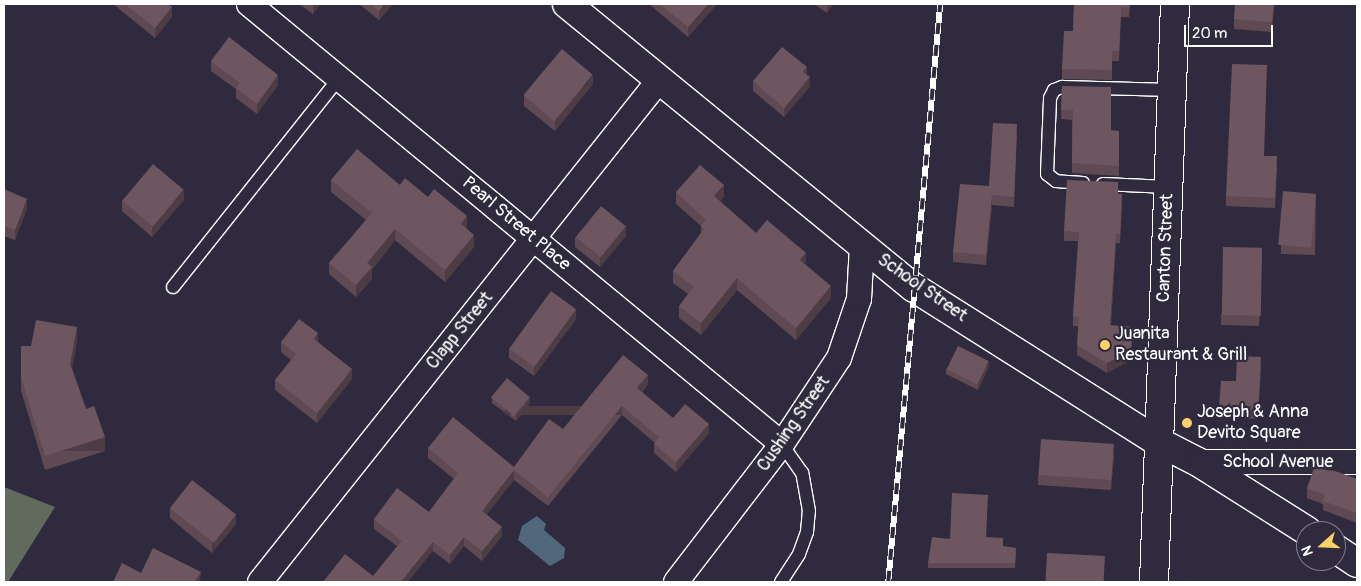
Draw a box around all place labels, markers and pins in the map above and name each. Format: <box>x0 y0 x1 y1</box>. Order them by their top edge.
place label: Juanita Restaurant & Grill <box>1115 324 1247 366</box>
marker: Juanita Restaurant & Grill <box>1099 339 1111 351</box>
place label: Joseph & Anna Devito Square <box>1197 402 1309 444</box>
marker: Joseph & Anna Devito Square <box>1181 417 1193 429</box>

